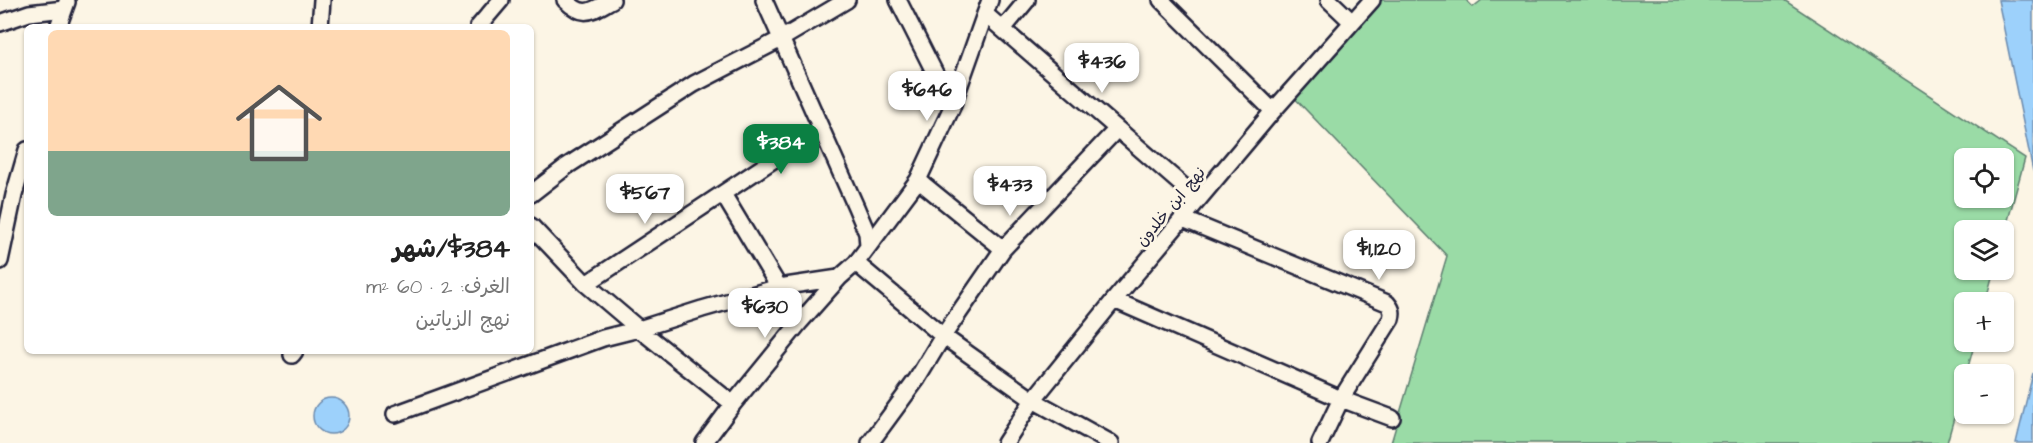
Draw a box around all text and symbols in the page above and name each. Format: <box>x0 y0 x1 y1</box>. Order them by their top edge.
pin: $436 <box>1066 43 1138 94</box>
text: $436 <box>1078 48 1126 76</box>
icon: home <box>225 69 333 177</box>
pin: $646 <box>891 71 963 122</box>
text: $646 <box>902 76 952 104</box>
pin: $384 <box>745 124 817 175</box>
text: $384 <box>757 129 805 157</box>
map controls <box>1954 148 2014 424</box>
button: locate <box>1954 148 2014 208</box>
street label: نهج ابن خلدون <box>1131 162 1211 251</box>
pin: $433 <box>974 166 1046 217</box>
text: $433 <box>987 171 1033 199</box>
pin: $567 <box>609 174 681 225</box>
text: $567 <box>620 179 670 207</box>
button: layers <box>1954 220 2014 280</box>
pin: $1,120 <box>1330 230 1428 281</box>
text: $384/شهر <box>393 231 510 267</box>
text: $1,120 <box>1357 235 1401 263</box>
text: الغرف: 2 · 60 m² <box>366 273 510 301</box>
pin: $630 <box>729 288 801 339</box>
button: + <box>1954 292 2014 352</box>
text: $630 <box>742 293 788 321</box>
text: نهج الزياتين <box>416 306 510 334</box>
button: − <box>1954 364 2014 424</box>

